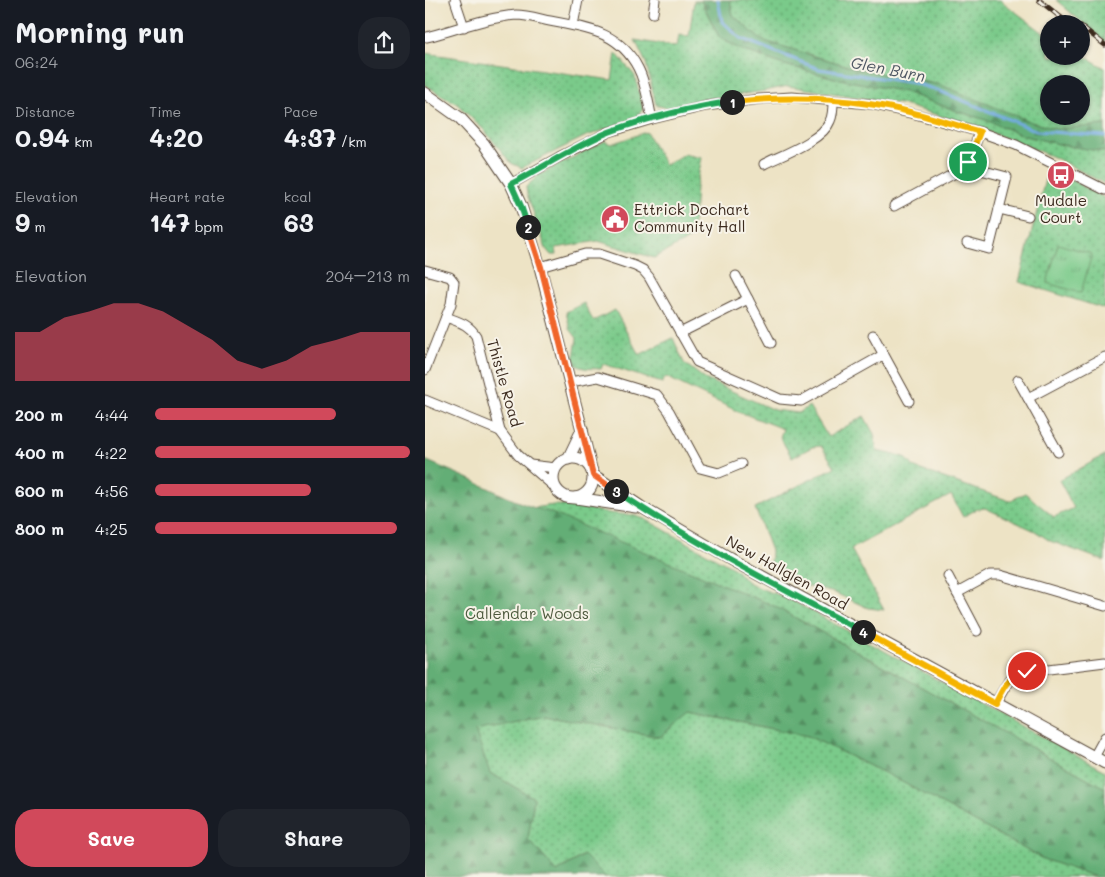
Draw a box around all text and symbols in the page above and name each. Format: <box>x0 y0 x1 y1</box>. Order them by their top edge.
text: Morning run <box>15 14 184 50</box>
map controls <box>1040 15 1090 125</box>
button: + <box>1040 15 1090 65</box>
button: share <box>358 17 410 69</box>
text: 06:24 <box>15 51 58 72</box>
water label: Glen Burn <box>849 51 927 86</box>
button: − <box>1040 75 1090 125</box>
pin: 1 <box>719 90 745 114</box>
text: 1 <box>729 93 736 112</box>
text: Distance <box>15 102 75 121</box>
text: Time <box>149 102 181 121</box>
text: Pace <box>284 102 318 121</box>
text: 0.94 <box>15 121 70 153</box>
text: 4:20 <box>149 121 203 153</box>
text: 4:37 <box>284 121 336 153</box>
text: km <box>70 132 93 151</box>
text: /km <box>336 132 367 151</box>
pin <box>947 141 989 183</box>
icon: arrive <box>954 148 982 176</box>
bus stop icon: Mudale Court <box>1046 160 1076 190</box>
text: Elevation <box>15 187 78 206</box>
text: Heart rate <box>149 187 225 206</box>
text: kcal <box>284 187 312 206</box>
place label: Mudale Court <box>1035 190 1087 227</box>
place label: Ettrick Dochart Community Hall <box>634 199 749 236</box>
public building icon: Ettrick Dochart Community Hall <box>600 204 630 234</box>
text: 9 <box>15 206 30 238</box>
text: 147 <box>149 206 190 238</box>
text: 63 <box>284 206 314 238</box>
pin: 2 <box>515 214 541 240</box>
text: m <box>30 217 46 236</box>
text: bpm <box>190 217 223 236</box>
text: 2 <box>525 218 532 237</box>
text: Elevation <box>15 265 87 286</box>
text: 204–213 m <box>325 265 410 286</box>
street label: Thistle Road <box>483 336 527 429</box>
text: 200 m <box>15 404 63 425</box>
text: 4:44 <box>95 404 128 425</box>
text: 400 m <box>15 442 64 463</box>
text: 4:22 <box>95 442 127 463</box>
pin: 3 <box>603 478 629 504</box>
text: 600 m <box>15 480 64 501</box>
text: 4:56 <box>95 480 128 501</box>
text: 3 <box>612 482 621 501</box>
text: 800 m <box>15 518 64 539</box>
text: 4:25 <box>95 518 128 539</box>
street label: New Hallglen Road <box>723 530 852 614</box>
park label: Callendar Woods <box>465 603 589 623</box>
pin: 4 <box>851 620 875 644</box>
text: 4 <box>859 623 868 642</box>
pin <box>1006 650 1048 692</box>
icon: check <box>1013 657 1041 685</box>
button: Save <box>15 809 208 867</box>
button: Share <box>218 809 410 867</box>

